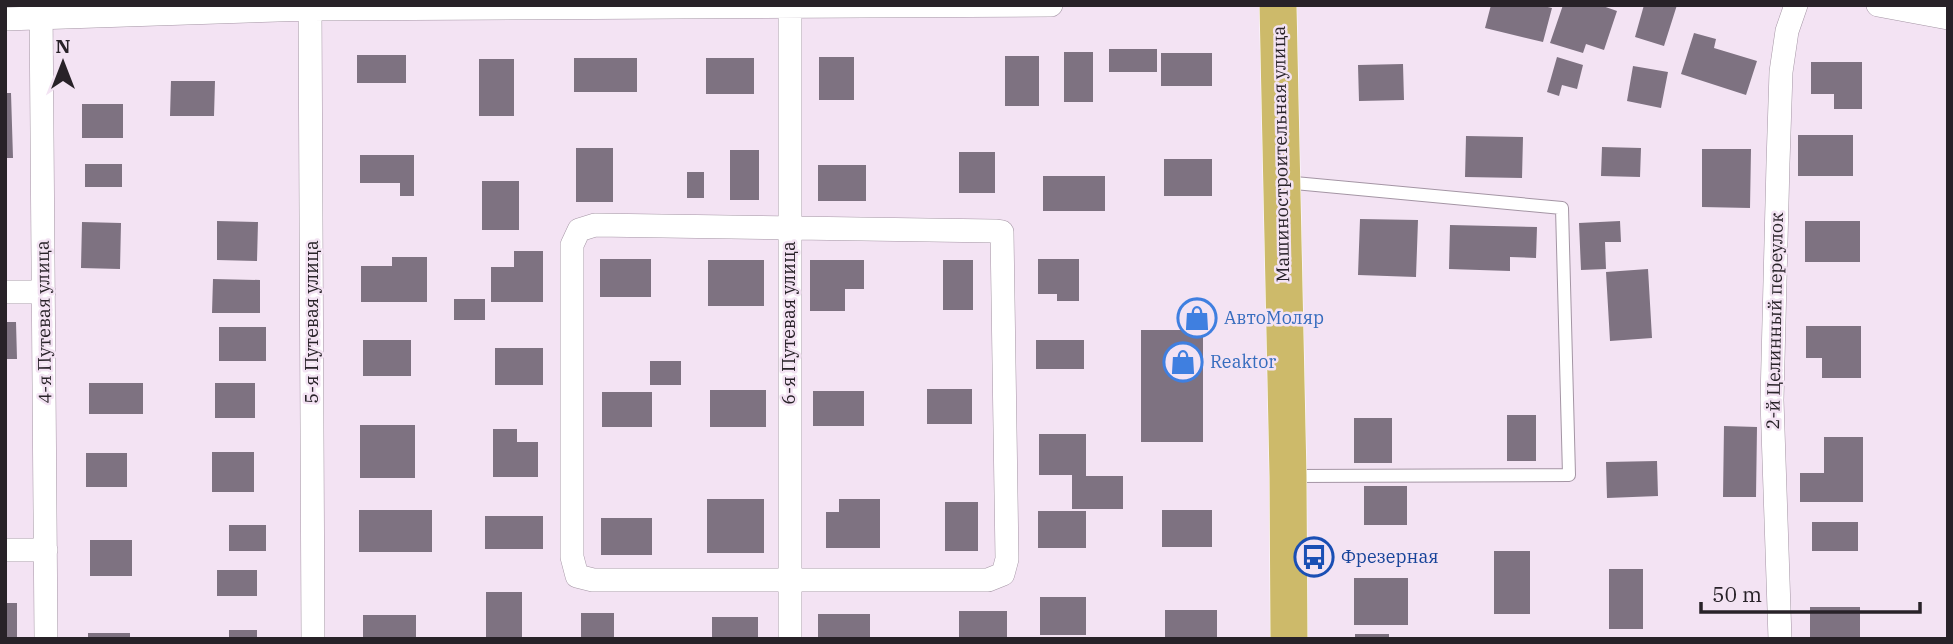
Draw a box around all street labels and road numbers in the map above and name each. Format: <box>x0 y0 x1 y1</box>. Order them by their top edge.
street label: Машиностроительная улица <box>1267 25 1294 282</box>
street label: 2-й Целинный переулок <box>1761 212 1788 430</box>
street label: 4-я Путевая улица <box>31 240 56 404</box>
street label: 5-я Путевая улица <box>300 240 323 404</box>
street label: 6-я Путевая улица <box>777 241 800 405</box>

